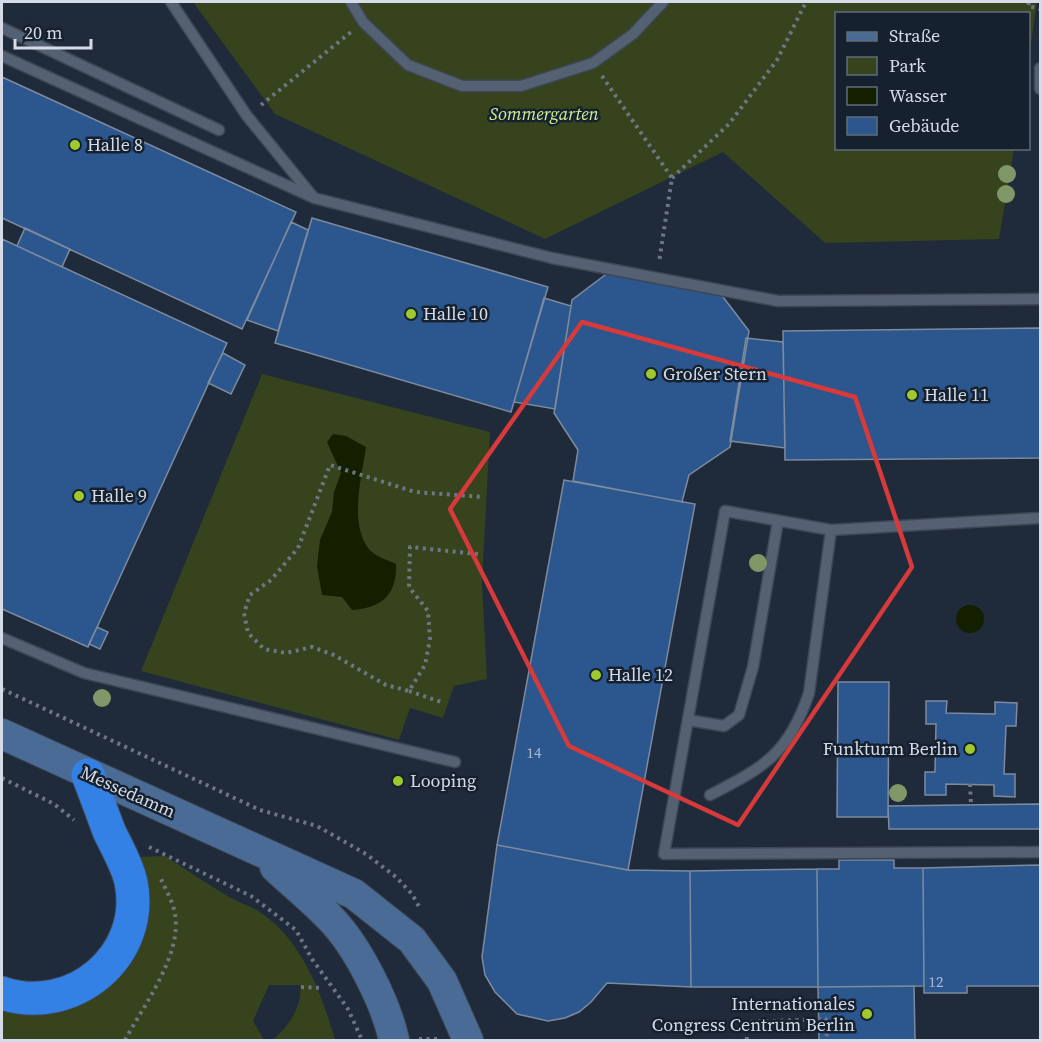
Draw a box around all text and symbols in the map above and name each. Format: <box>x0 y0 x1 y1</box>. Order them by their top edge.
scale bar <box>15 12 92 50</box>
legend <box>835 12 1030 150</box>
text: 20 m <box>24 20 62 45</box>
text: Straße <box>889 23 940 48</box>
text: Park <box>889 53 926 78</box>
text: Wasser <box>889 83 947 108</box>
park label: Sommergarten <box>489 101 599 126</box>
text: Gebäude <box>889 113 960 138</box>
place label: Halle 8 <box>87 132 143 157</box>
marker: Halle 8 <box>68 138 82 152</box>
place label: Halle 10 <box>423 301 488 326</box>
marker: Halle 10 <box>404 307 418 321</box>
place label: Großer Stern <box>663 361 767 386</box>
marker: Großer Stern <box>644 367 658 381</box>
place label: Halle 11 <box>924 382 989 407</box>
marker: Halle 11 <box>905 388 919 402</box>
place label: Halle 9 <box>91 483 147 508</box>
marker: Halle 9 <box>72 489 86 503</box>
place label: Halle 12 <box>608 662 673 687</box>
marker: Halle 12 <box>589 668 603 682</box>
place label: Funkturm Berlin <box>823 736 958 761</box>
house number: 14 <box>526 742 542 763</box>
marker: Funkturm Berlin <box>963 742 977 756</box>
street label: Messedamm <box>77 760 180 824</box>
place label: Looping <box>410 768 476 793</box>
marker: Looping <box>391 774 405 788</box>
house number: 12 <box>928 971 944 992</box>
place label: Internationales Congress Centrum Berlin <box>652 991 855 1037</box>
marker: Internationales Congress Centrum Berlin <box>860 1007 874 1021</box>

